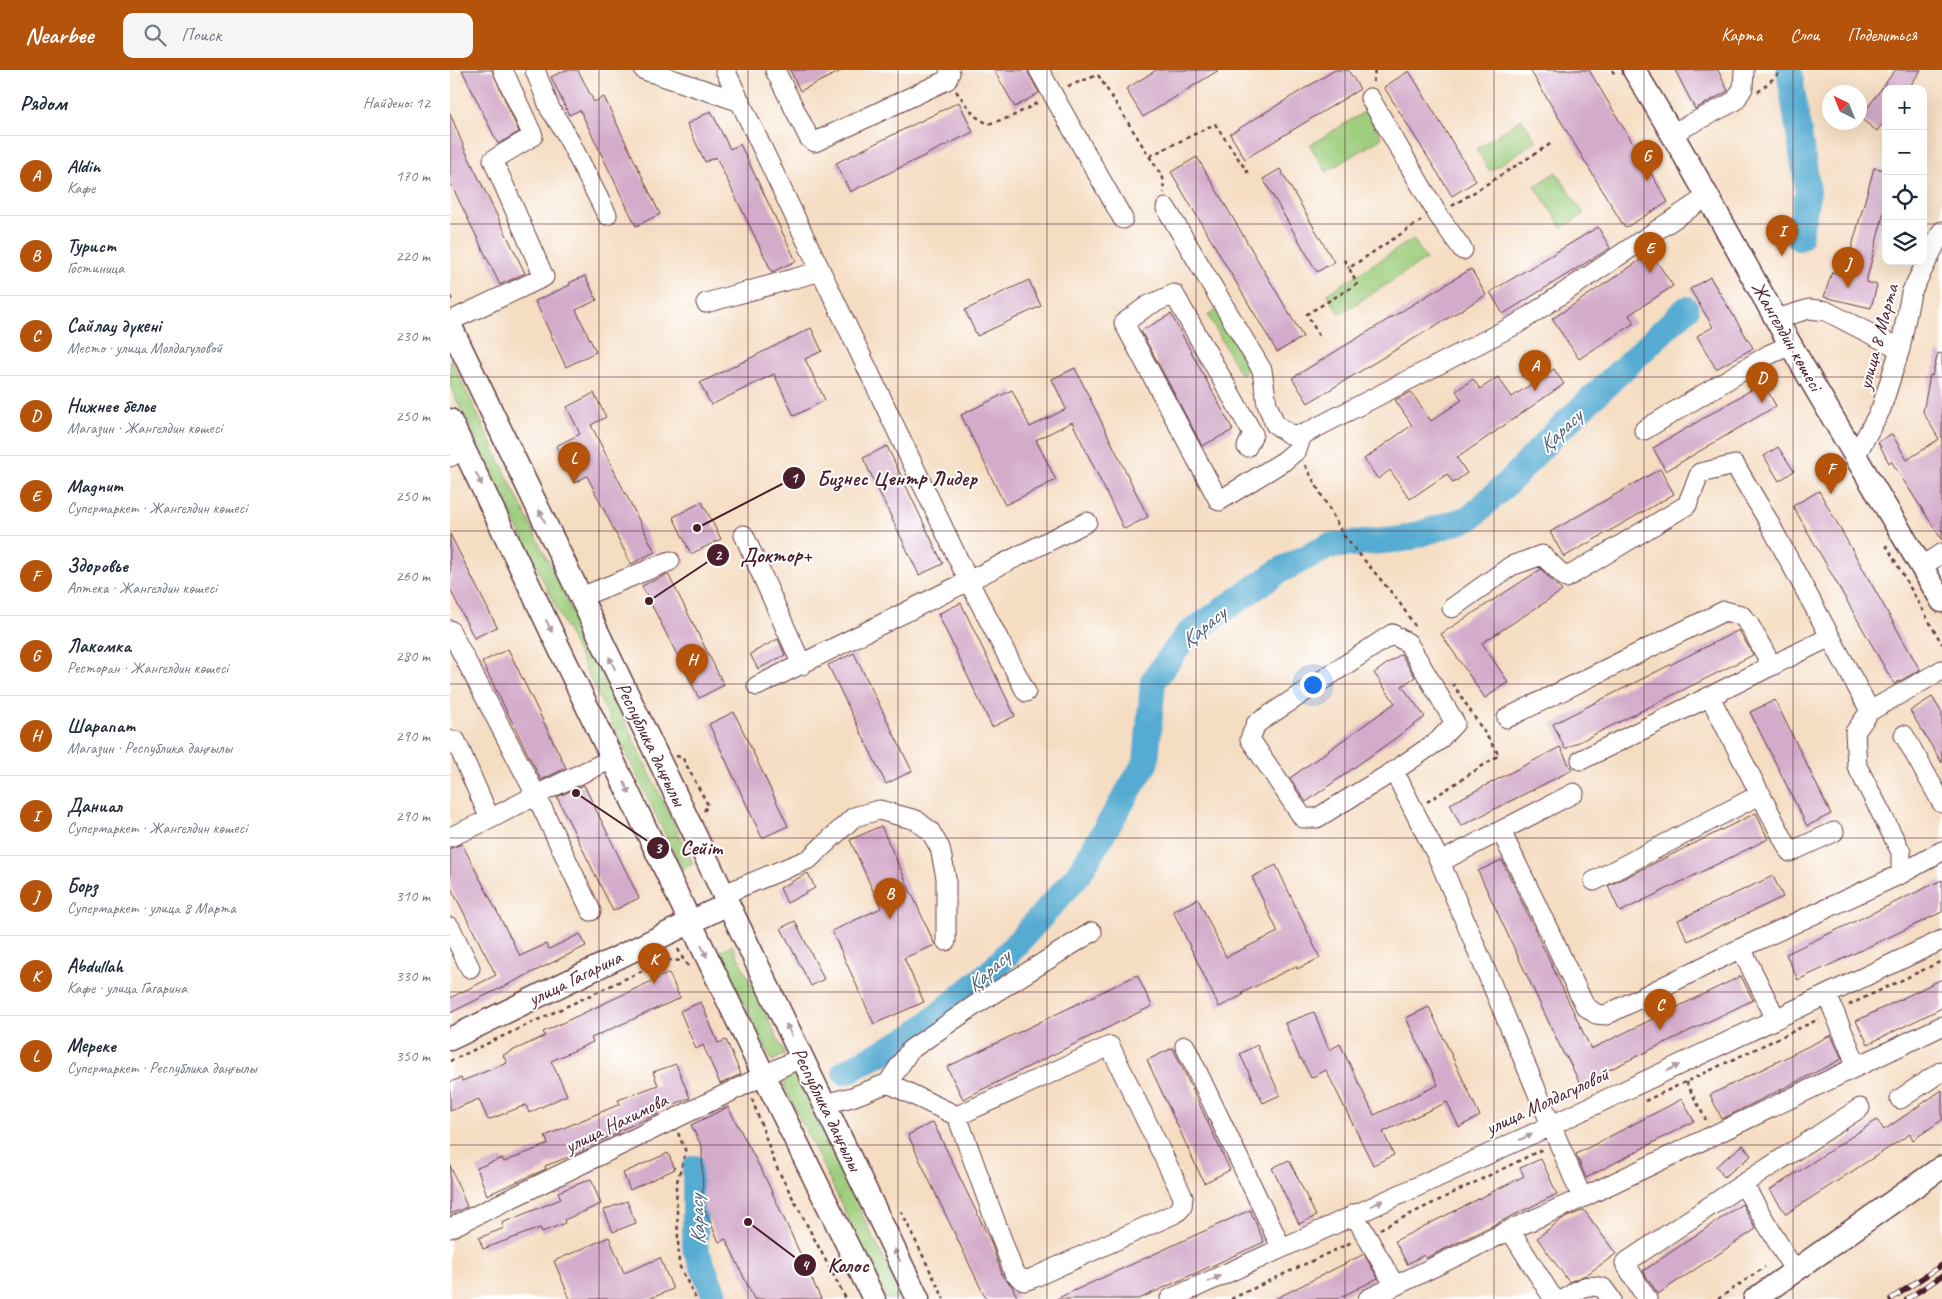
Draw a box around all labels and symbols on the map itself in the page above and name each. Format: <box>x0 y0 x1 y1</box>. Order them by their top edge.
north arrow <box>1822 85 1867 130</box>
pin: G <box>1631 140 1663 181</box>
pin: I <box>1766 215 1798 256</box>
pin: E <box>1634 232 1666 273</box>
pin: J <box>1832 247 1864 288</box>
street label: Жангелдин көшесі <box>1746 277 1830 397</box>
street label: улица 8 Марта <box>1852 280 1905 393</box>
pin: A <box>1519 350 1551 391</box>
pin: D <box>1746 362 1778 403</box>
water label: Қарасу <box>1533 401 1590 458</box>
pin: L <box>558 442 590 483</box>
pin: F <box>1815 453 1847 494</box>
callout: Бизнес Центр Лидер <box>782 460 987 496</box>
text: Бизнес Центр Лидер <box>817 465 978 492</box>
text: 1 <box>791 469 800 488</box>
one-way arrow <box>474 472 483 487</box>
one-way arrow <box>538 509 546 523</box>
callout: Доктор+ <box>705 537 822 573</box>
text: Доктор+ <box>740 542 813 568</box>
text: 2 <box>715 546 723 565</box>
water label: Қарасу <box>1175 598 1234 653</box>
one-way arrow <box>545 619 553 633</box>
pin: H <box>676 644 708 685</box>
one-way arrow <box>608 656 616 670</box>
your location <box>1300 672 1326 698</box>
street label: Республика даңғылы <box>610 678 692 811</box>
one-way arrow <box>623 781 631 795</box>
callout: Сейіт <box>645 830 732 866</box>
text: Сейіт <box>680 835 723 861</box>
text: 3 <box>655 839 663 858</box>
pin: B <box>874 878 906 919</box>
water label: Қарасу <box>961 942 1018 998</box>
pin: K <box>638 943 670 984</box>
street label: улица Гагарина <box>523 944 627 1012</box>
one-way arrow <box>700 944 708 958</box>
pin: C <box>1644 989 1676 1030</box>
one-way arrow <box>784 1023 792 1037</box>
street label: Республика даңғылы <box>786 1043 868 1176</box>
street label: улица Молдагуловой <box>1480 1061 1614 1141</box>
one-way arrow <box>1666 1063 1680 1071</box>
street label: улица Нахимова <box>560 1087 672 1159</box>
one-way arrow <box>1519 1132 1533 1140</box>
water label: Карасу <box>683 1191 711 1245</box>
one-way arrow <box>1370 1199 1384 1207</box>
callout: Колос <box>792 1247 878 1283</box>
one-way arrow <box>893 1248 901 1262</box>
text: Колос <box>828 1252 869 1278</box>
text: 4 <box>802 1256 811 1275</box>
one-way arrow <box>1207 1274 1221 1282</box>

